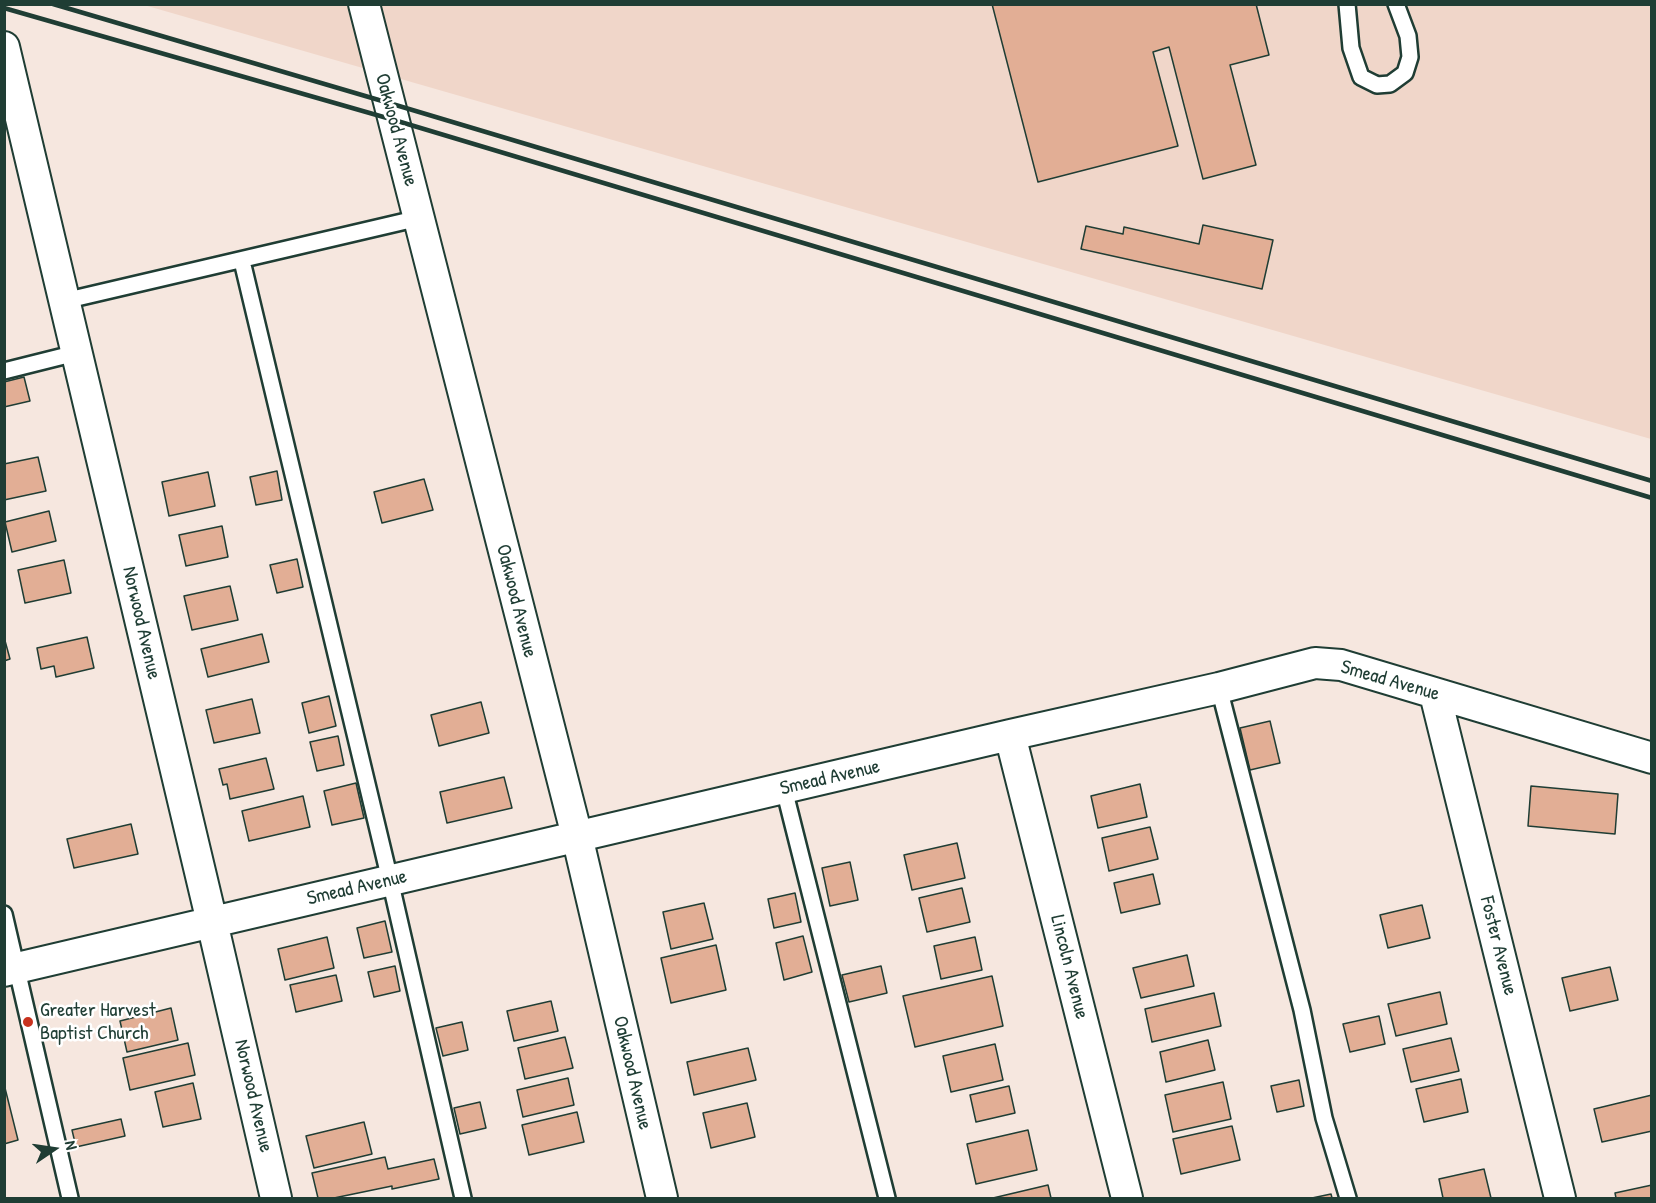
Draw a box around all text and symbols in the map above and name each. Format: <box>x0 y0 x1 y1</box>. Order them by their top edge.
street label: Oakwood Avenue <box>369 71 423 189</box>
street label: Oakwood Avenue <box>490 542 542 660</box>
street label: Norwood Avenue <box>116 564 166 682</box>
street label: Smead Avenue <box>1338 655 1442 707</box>
street label: Smead Avenue <box>778 755 882 801</box>
street label: Smead Avenue <box>305 865 409 911</box>
street label: Foster Avenue <box>1474 894 1522 998</box>
street label: Lincoln Avenue <box>1044 912 1094 1022</box>
place label: Greater Harvest Baptist Church <box>40 999 156 1046</box>
street label: Oakwood Avenue <box>607 1014 657 1132</box>
marker: Greater Harvest Baptist Church <box>21 1015 35 1029</box>
street label: Norwood Avenue <box>228 1037 278 1155</box>
north arrow <box>24 1119 84 1179</box>
text: N <box>60 1138 83 1152</box>

